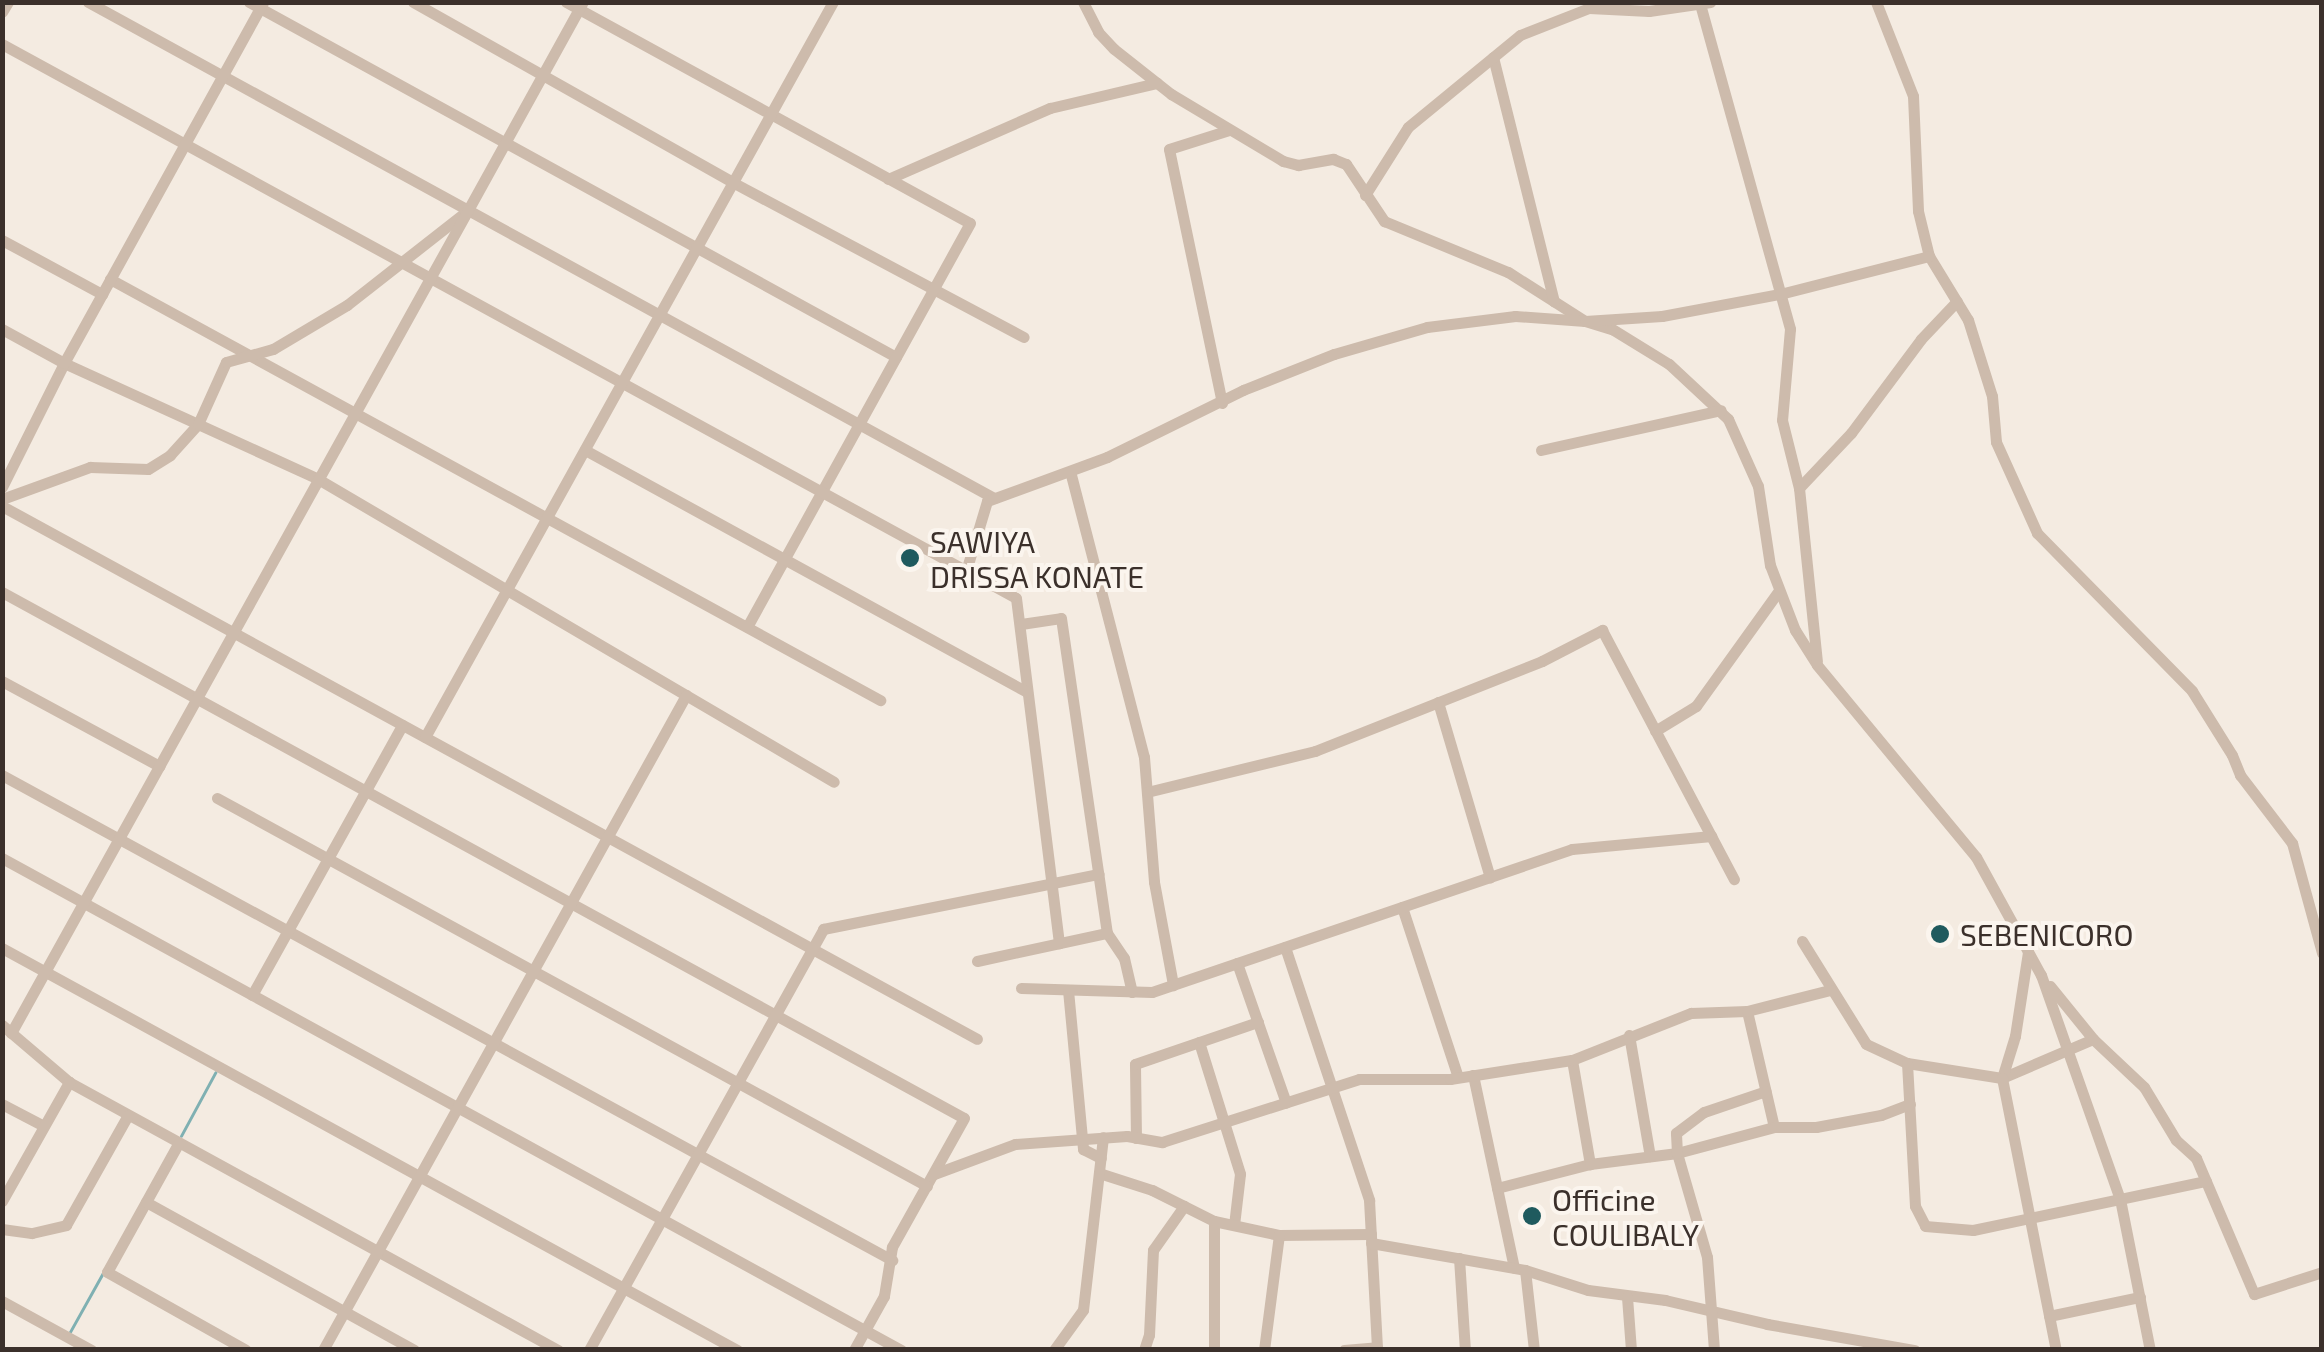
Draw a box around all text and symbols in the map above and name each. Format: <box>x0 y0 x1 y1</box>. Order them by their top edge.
place label: SAWIYA DRISSA KONATE <box>930 523 1145 594</box>
marker: SAWIYA DRISSA KONATE <box>899 547 921 569</box>
place label: SEBENICORO <box>1960 916 2133 952</box>
marker: SEBENICORO <box>1929 923 1951 945</box>
place label: Officine COULIBALY <box>1552 1181 1699 1252</box>
marker: Officine COULIBALY <box>1521 1205 1543 1227</box>

